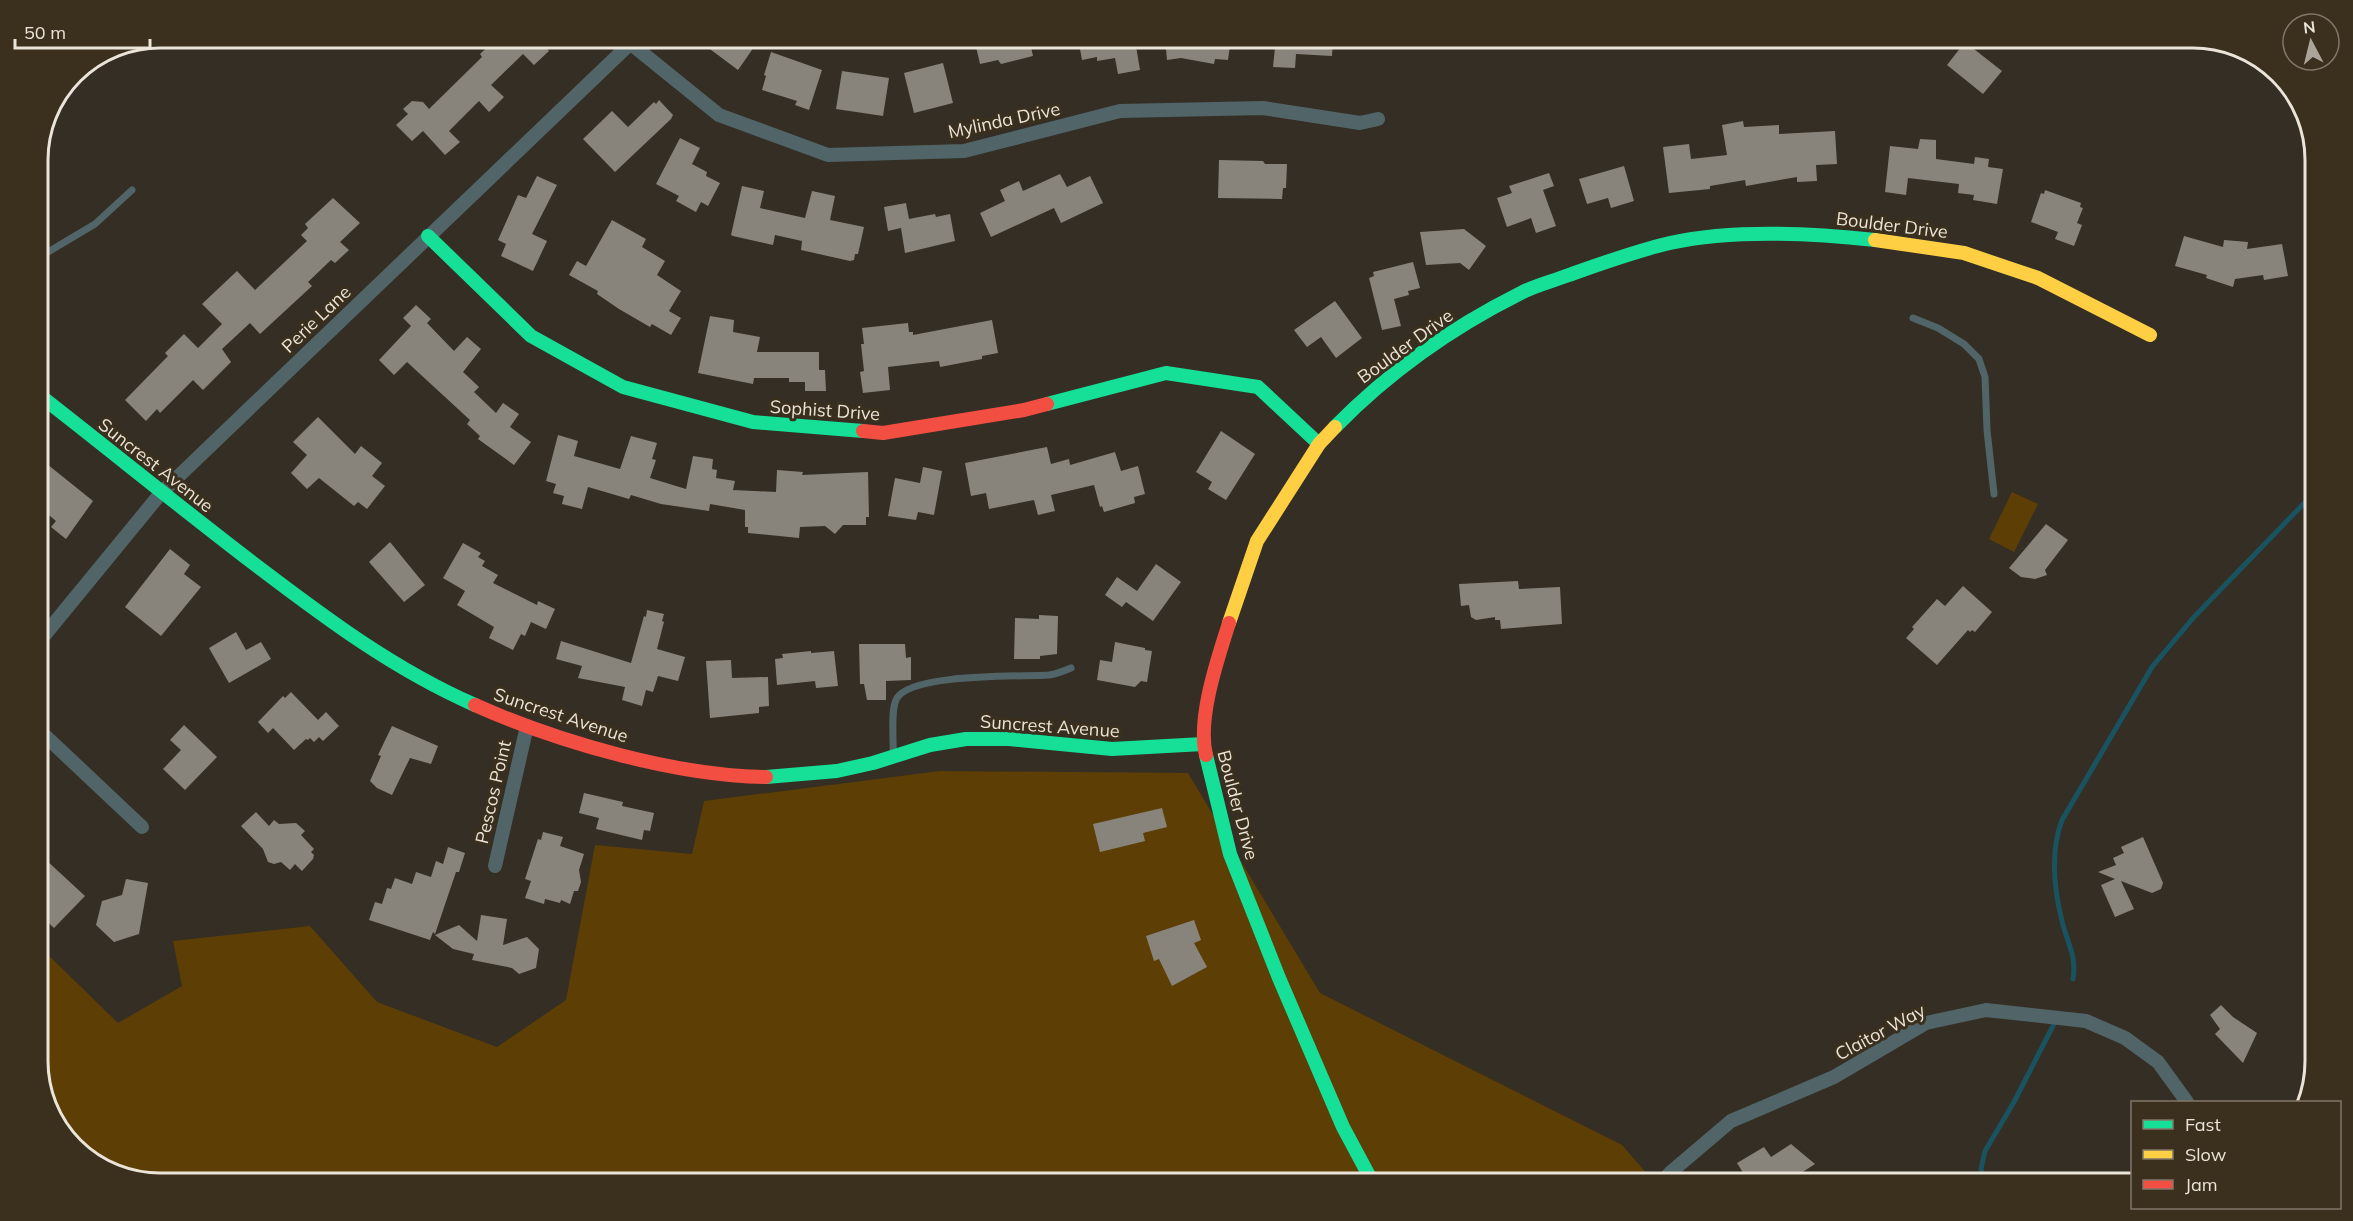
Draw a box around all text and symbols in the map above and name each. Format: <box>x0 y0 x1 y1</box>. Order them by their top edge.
scale bar <box>15 12 150 50</box>
north arrow <box>2281 12 2341 72</box>
text: N <box>2302 16 2316 38</box>
text: 50 m <box>24 21 66 44</box>
street label: Mylinda Drive <box>946 97 1062 143</box>
street label: Boulder Drive <box>1835 207 1949 243</box>
street label: Perie Lane <box>277 280 355 358</box>
street label: Boulder Drive <box>1353 304 1457 388</box>
street label: Sophist Drive <box>769 395 881 425</box>
street label: Suncrest Avenue <box>94 413 218 517</box>
street label: Suncrest Avenue <box>491 682 631 748</box>
street label: Suncrest Avenue <box>979 710 1121 742</box>
street label: Pescos Point <box>470 738 516 846</box>
street label: Boulder Drive <box>1212 748 1264 862</box>
street label: Claitor Way <box>1831 998 1929 1065</box>
legend <box>2131 1101 2341 1209</box>
text: Fast <box>2185 1113 2221 1136</box>
text: Slow <box>2185 1143 2227 1166</box>
text: Jam <box>2185 1173 2218 1196</box>

